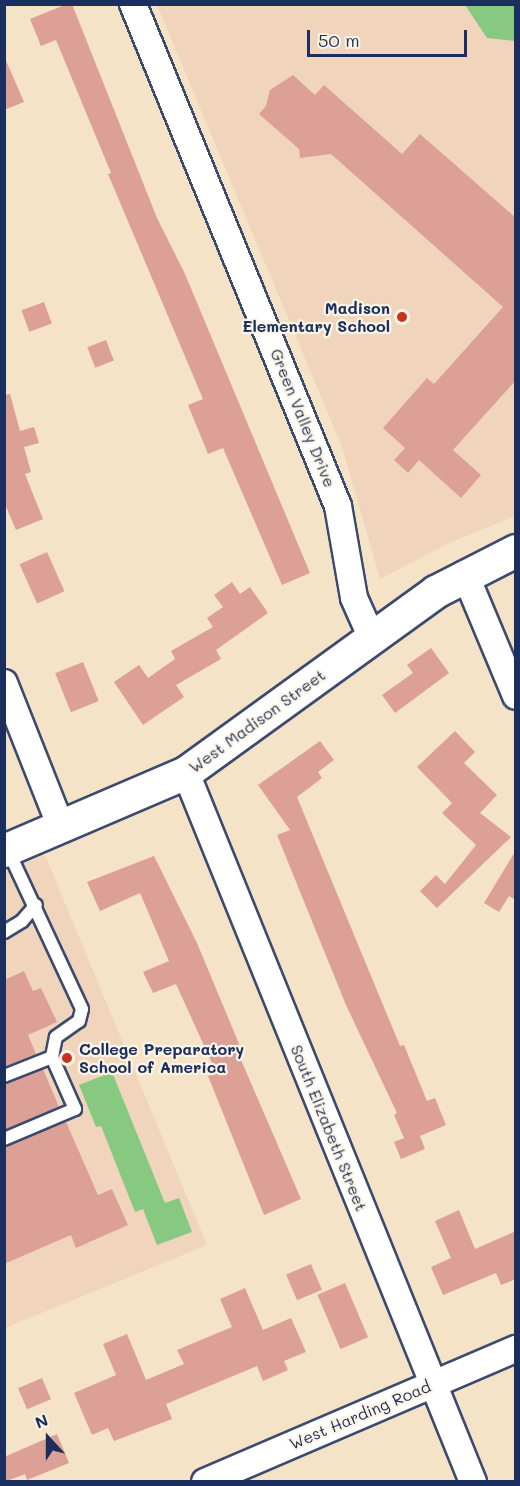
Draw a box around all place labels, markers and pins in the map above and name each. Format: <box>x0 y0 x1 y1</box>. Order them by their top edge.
place label: Madison Elementary School <box>242 298 390 336</box>
marker: Madison Elementary School <box>395 310 409 324</box>
place label: College Preparatory School of America <box>79 1039 244 1077</box>
marker: College Preparatory School of America <box>60 1051 74 1065</box>

